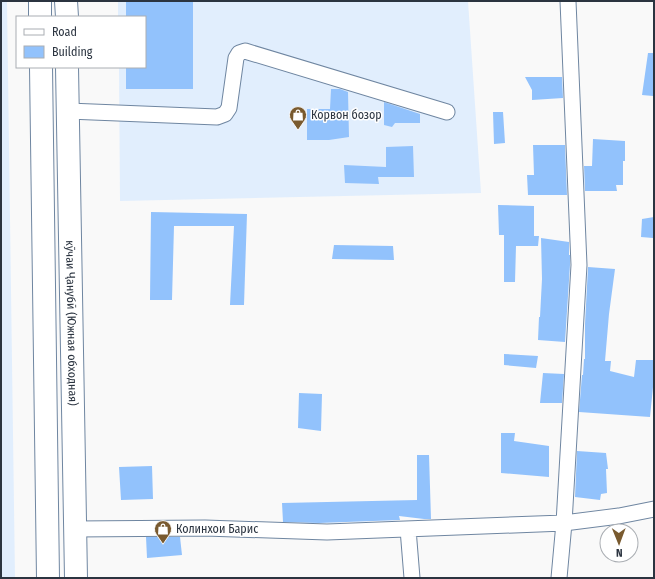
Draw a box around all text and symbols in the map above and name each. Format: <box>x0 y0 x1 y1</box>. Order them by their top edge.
legend <box>16 16 146 68</box>
text: Road <box>52 25 77 39</box>
text: Building <box>52 45 93 59</box>
shop icon: Корвон бозор <box>288 105 308 130</box>
place label: Корвон бозор <box>311 108 382 122</box>
street label: кӯчаи Ҷанубӣ (Южная обходная) <box>63 240 80 406</box>
shop icon: Колинхои Барис <box>153 519 173 544</box>
place label: Колинхои Барис <box>176 522 258 536</box>
north arrow <box>599 523 639 563</box>
text: N <box>616 546 623 559</box>

